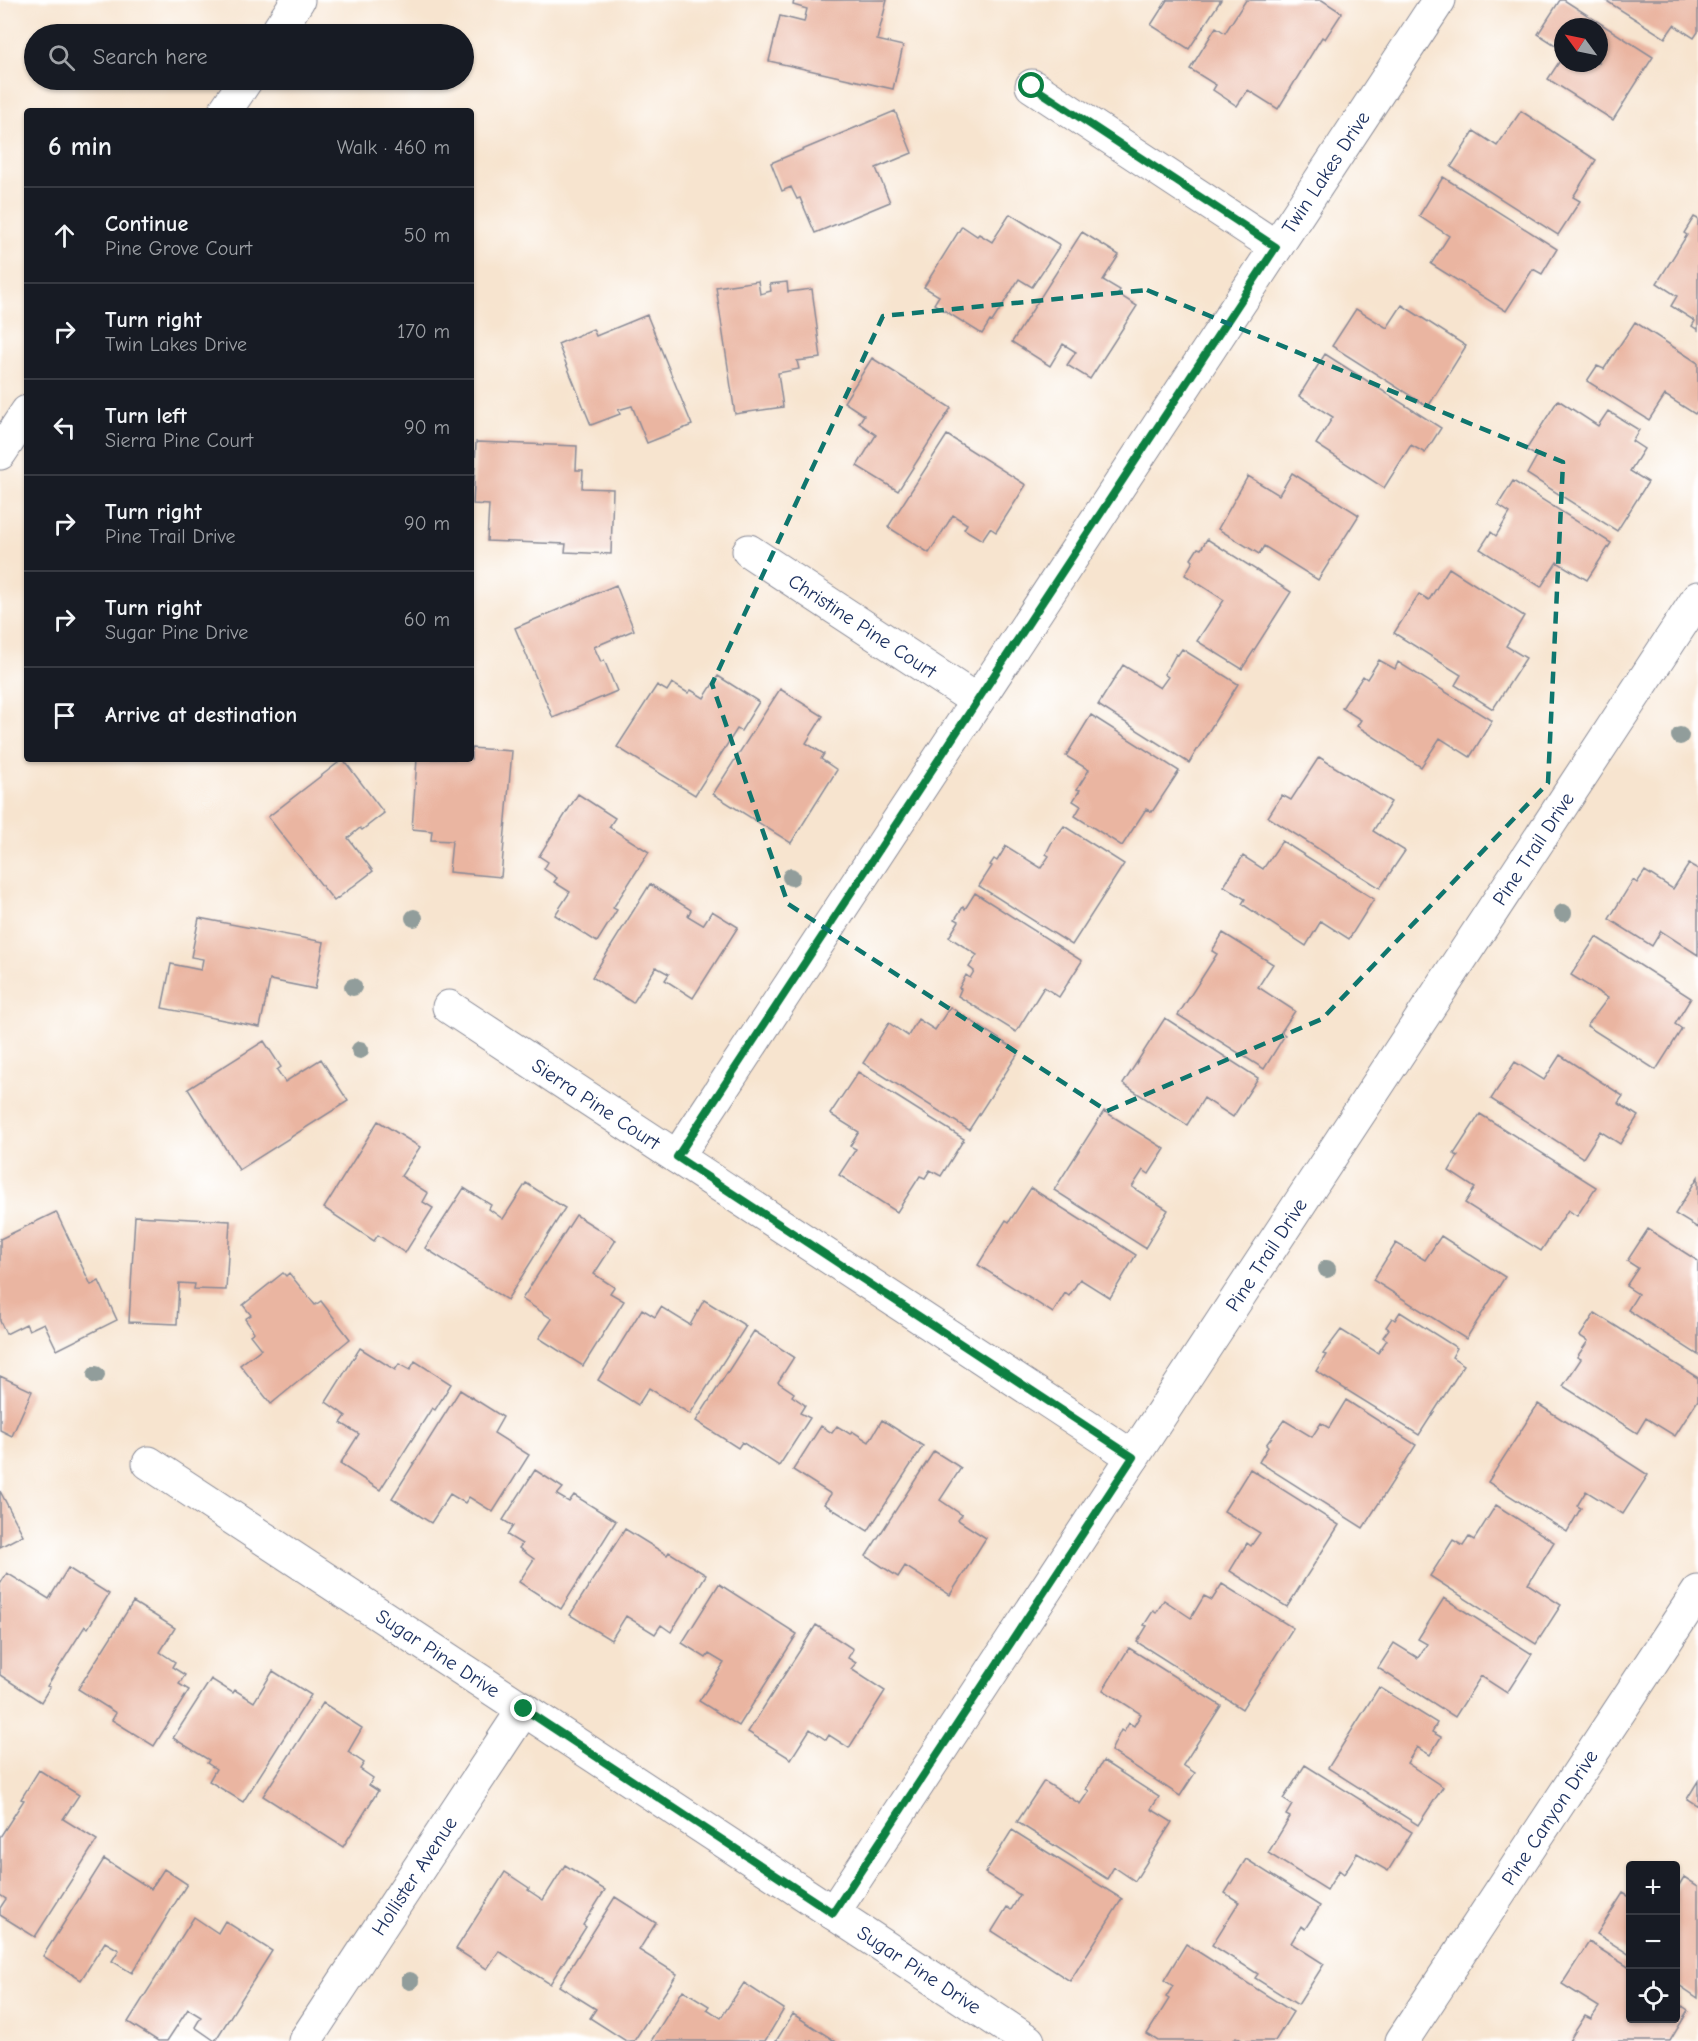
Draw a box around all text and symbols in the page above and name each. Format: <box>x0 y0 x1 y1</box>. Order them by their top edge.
north arrow <box>1554 18 1608 72</box>
search box <box>24 24 474 90</box>
icon: search <box>45 41 78 74</box>
text: Search here <box>93 44 208 70</box>
route start <box>1018 72 1044 98</box>
street label: Twin Lakes Drive <box>1277 107 1374 238</box>
text: 6 min <box>48 132 112 162</box>
text: Walk · 460 m <box>337 136 450 159</box>
text: Continue <box>105 211 188 237</box>
icon: ahead <box>48 219 81 252</box>
text: 50 m <box>404 224 450 247</box>
text: Pine Grove Court <box>105 237 252 260</box>
text: Turn right <box>105 307 202 333</box>
icon: right <box>48 315 81 348</box>
text: 170 m <box>397 320 450 343</box>
text: Twin Lakes Drive <box>105 333 247 356</box>
text: Turn left <box>105 403 187 429</box>
icon: left <box>48 411 81 444</box>
text: 90 m <box>404 416 450 439</box>
text: Sierra Pine Court <box>105 429 253 452</box>
text: Turn right <box>105 499 202 525</box>
icon: right <box>48 507 81 540</box>
text: 90 m <box>404 512 450 535</box>
text: Pine Trail Drive <box>105 525 235 548</box>
street label: Christine Pine Court <box>784 569 942 683</box>
text: Turn right <box>105 595 202 621</box>
icon: right <box>48 603 81 636</box>
text: 60 m <box>404 608 450 631</box>
text: Sugar Pine Drive <box>105 621 248 644</box>
icon: arrive <box>48 699 81 732</box>
text: Arrive at destination <box>105 702 297 728</box>
street label: Pine Trail Drive <box>1488 788 1579 910</box>
street label: Sierra Pine Court <box>528 1053 665 1155</box>
street label: Pine Trail Drive <box>1221 1194 1312 1316</box>
street label: Sugar Pine Drive <box>372 1604 504 1702</box>
route end <box>510 1695 536 1721</box>
street label: Pine Canyon Drive <box>1497 1745 1602 1889</box>
street label: Hollister Avenue <box>367 1812 461 1939</box>
map controls <box>1626 1861 1680 2023</box>
button: + <box>1626 1861 1680 1915</box>
button: − <box>1626 1915 1680 1969</box>
street label: Sugar Pine Drive <box>853 1921 986 2019</box>
button: locate <box>1626 1969 1680 2023</box>

